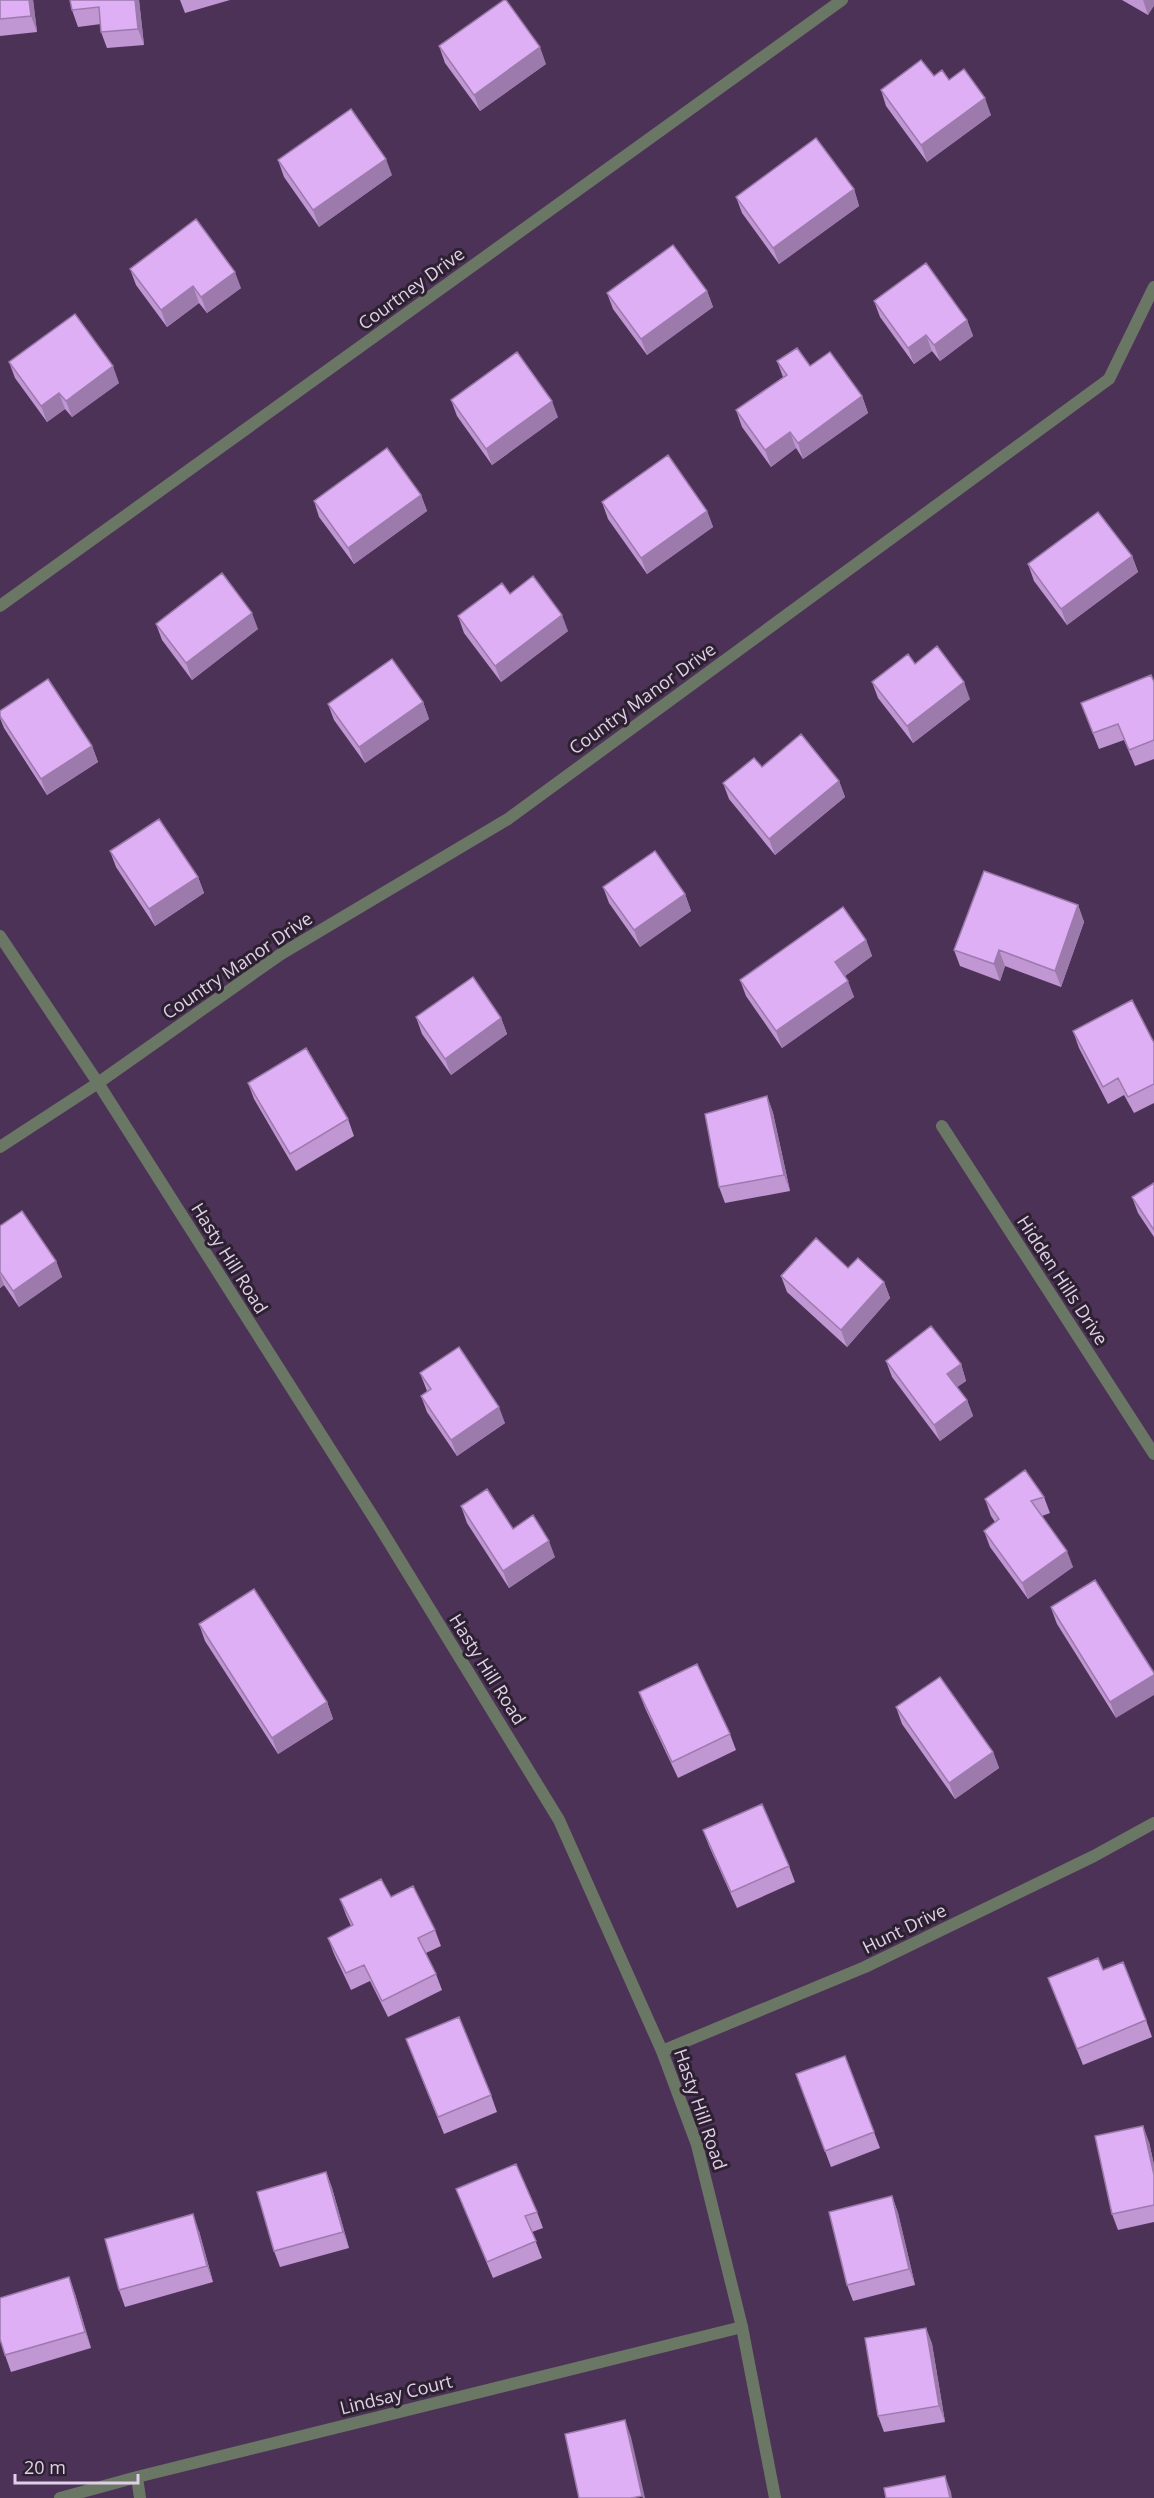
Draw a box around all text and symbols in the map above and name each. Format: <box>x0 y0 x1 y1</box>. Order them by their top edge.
street label: Courtney Drive <box>353 241 469 335</box>
street label: Country Manor Drive <box>564 637 720 759</box>
street label: Country Manor Drive <box>157 906 317 1024</box>
street label: Hasty Hill Road <box>186 1198 274 1318</box>
street label: Hidden Hills Drive <box>1012 1211 1114 1349</box>
street label: Hasty Hill Road <box>444 1609 532 1729</box>
street label: Hunt Drive <box>858 1897 950 1959</box>
street label: Hasty Hill Road <box>669 2045 733 2173</box>
street label: Lindsay Court <box>337 2368 455 2420</box>
scale bar <box>15 2447 138 2485</box>
text: 20 m <box>24 2455 66 2479</box>

